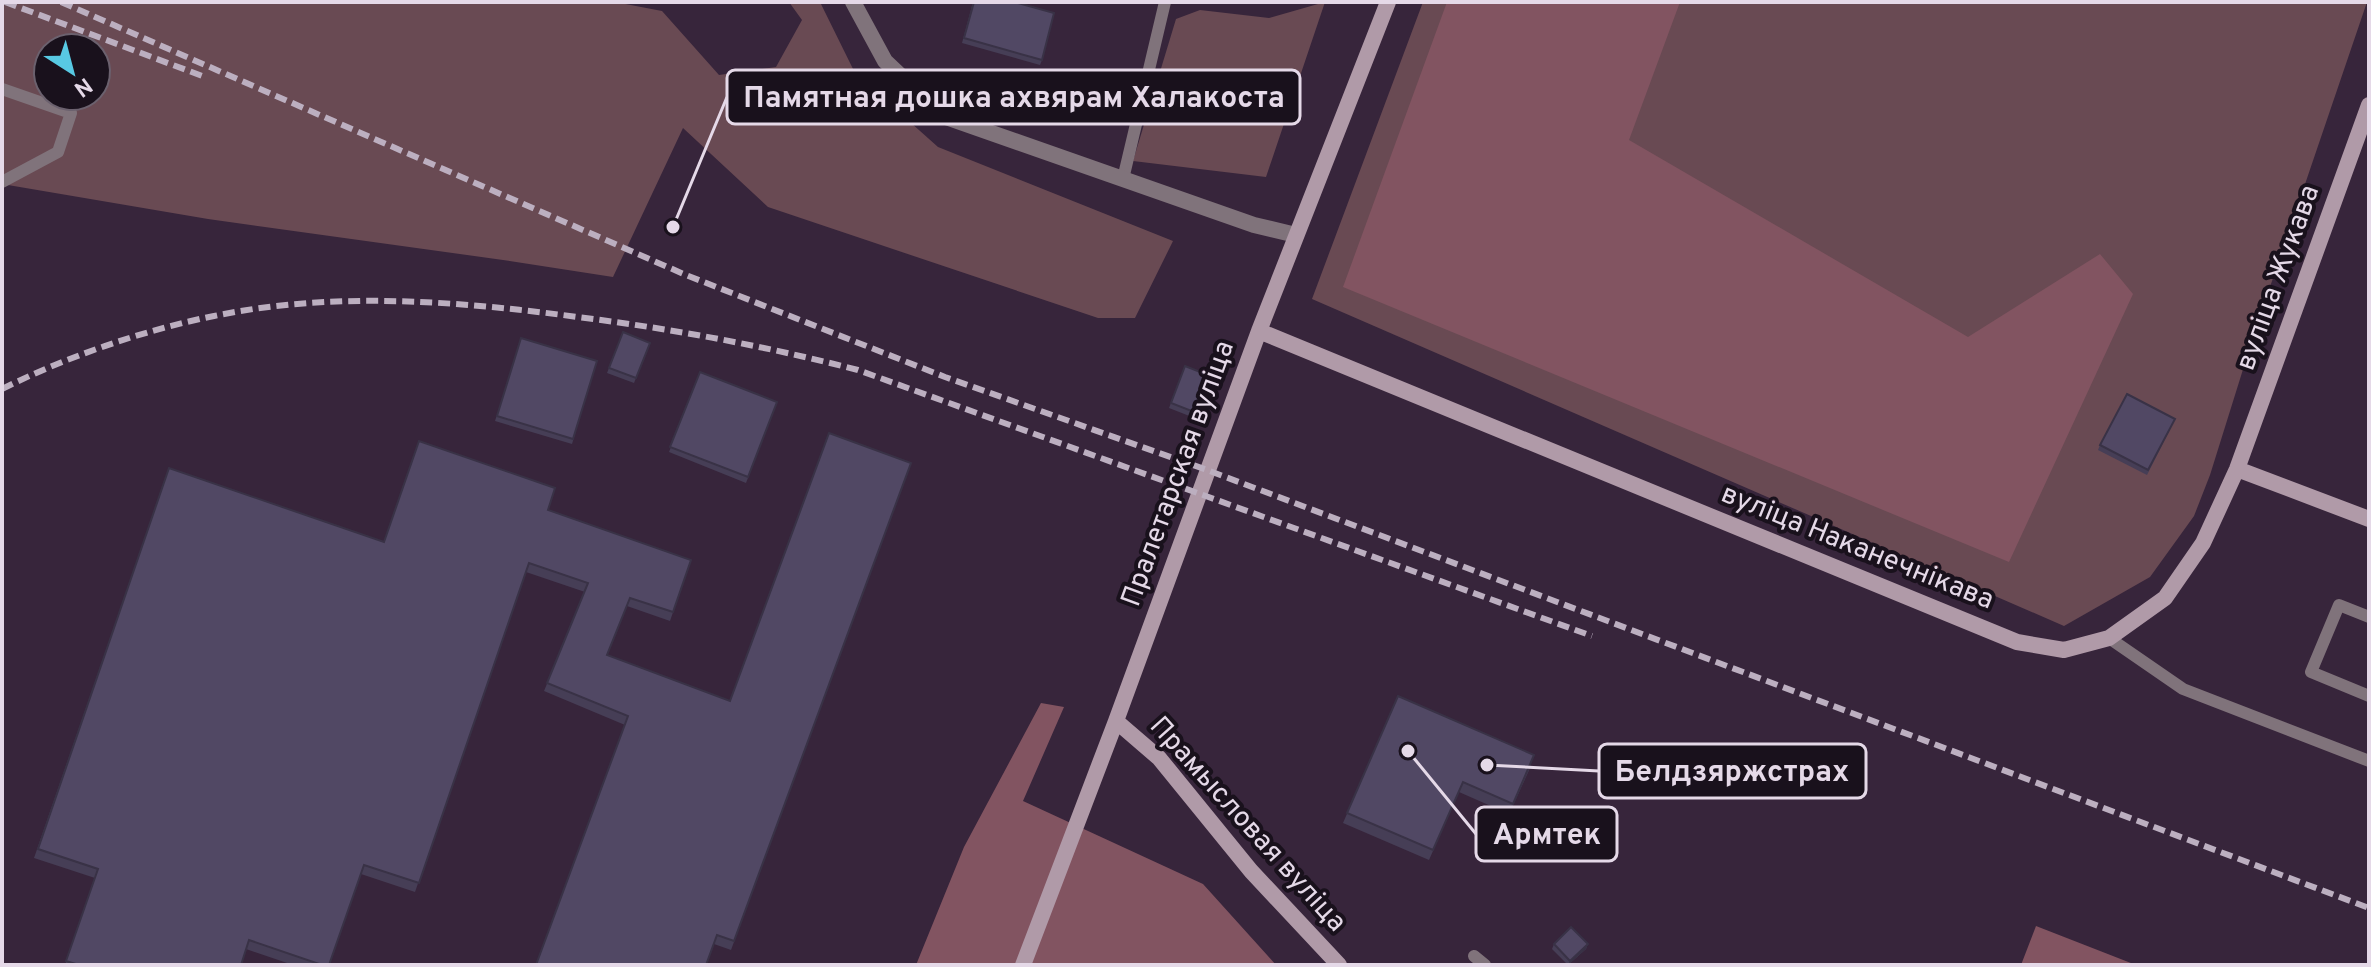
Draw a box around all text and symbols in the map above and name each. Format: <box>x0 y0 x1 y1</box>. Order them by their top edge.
north arrow <box>32 32 112 112</box>
callout: Памятная дошка ахвярам Халакоста <box>727 70 1300 124</box>
text: N <box>68 71 97 102</box>
text: Памятная дошка ахвярам Халакоста <box>743 81 1285 118</box>
street label: вуліца Жукава <box>2229 180 2329 376</box>
street label: Пралетарская вуліца <box>1114 336 1244 612</box>
street label: вуліца Наканечнікава <box>1715 477 1999 619</box>
street label: Прамысловая вуліца <box>1141 710 1353 940</box>
callout: Белдзяржстрах <box>1599 744 1866 798</box>
text: Белдзяржстрах <box>1615 755 1849 792</box>
callout: Армтек <box>1476 807 1617 861</box>
text: Армтек <box>1493 818 1601 855</box>

